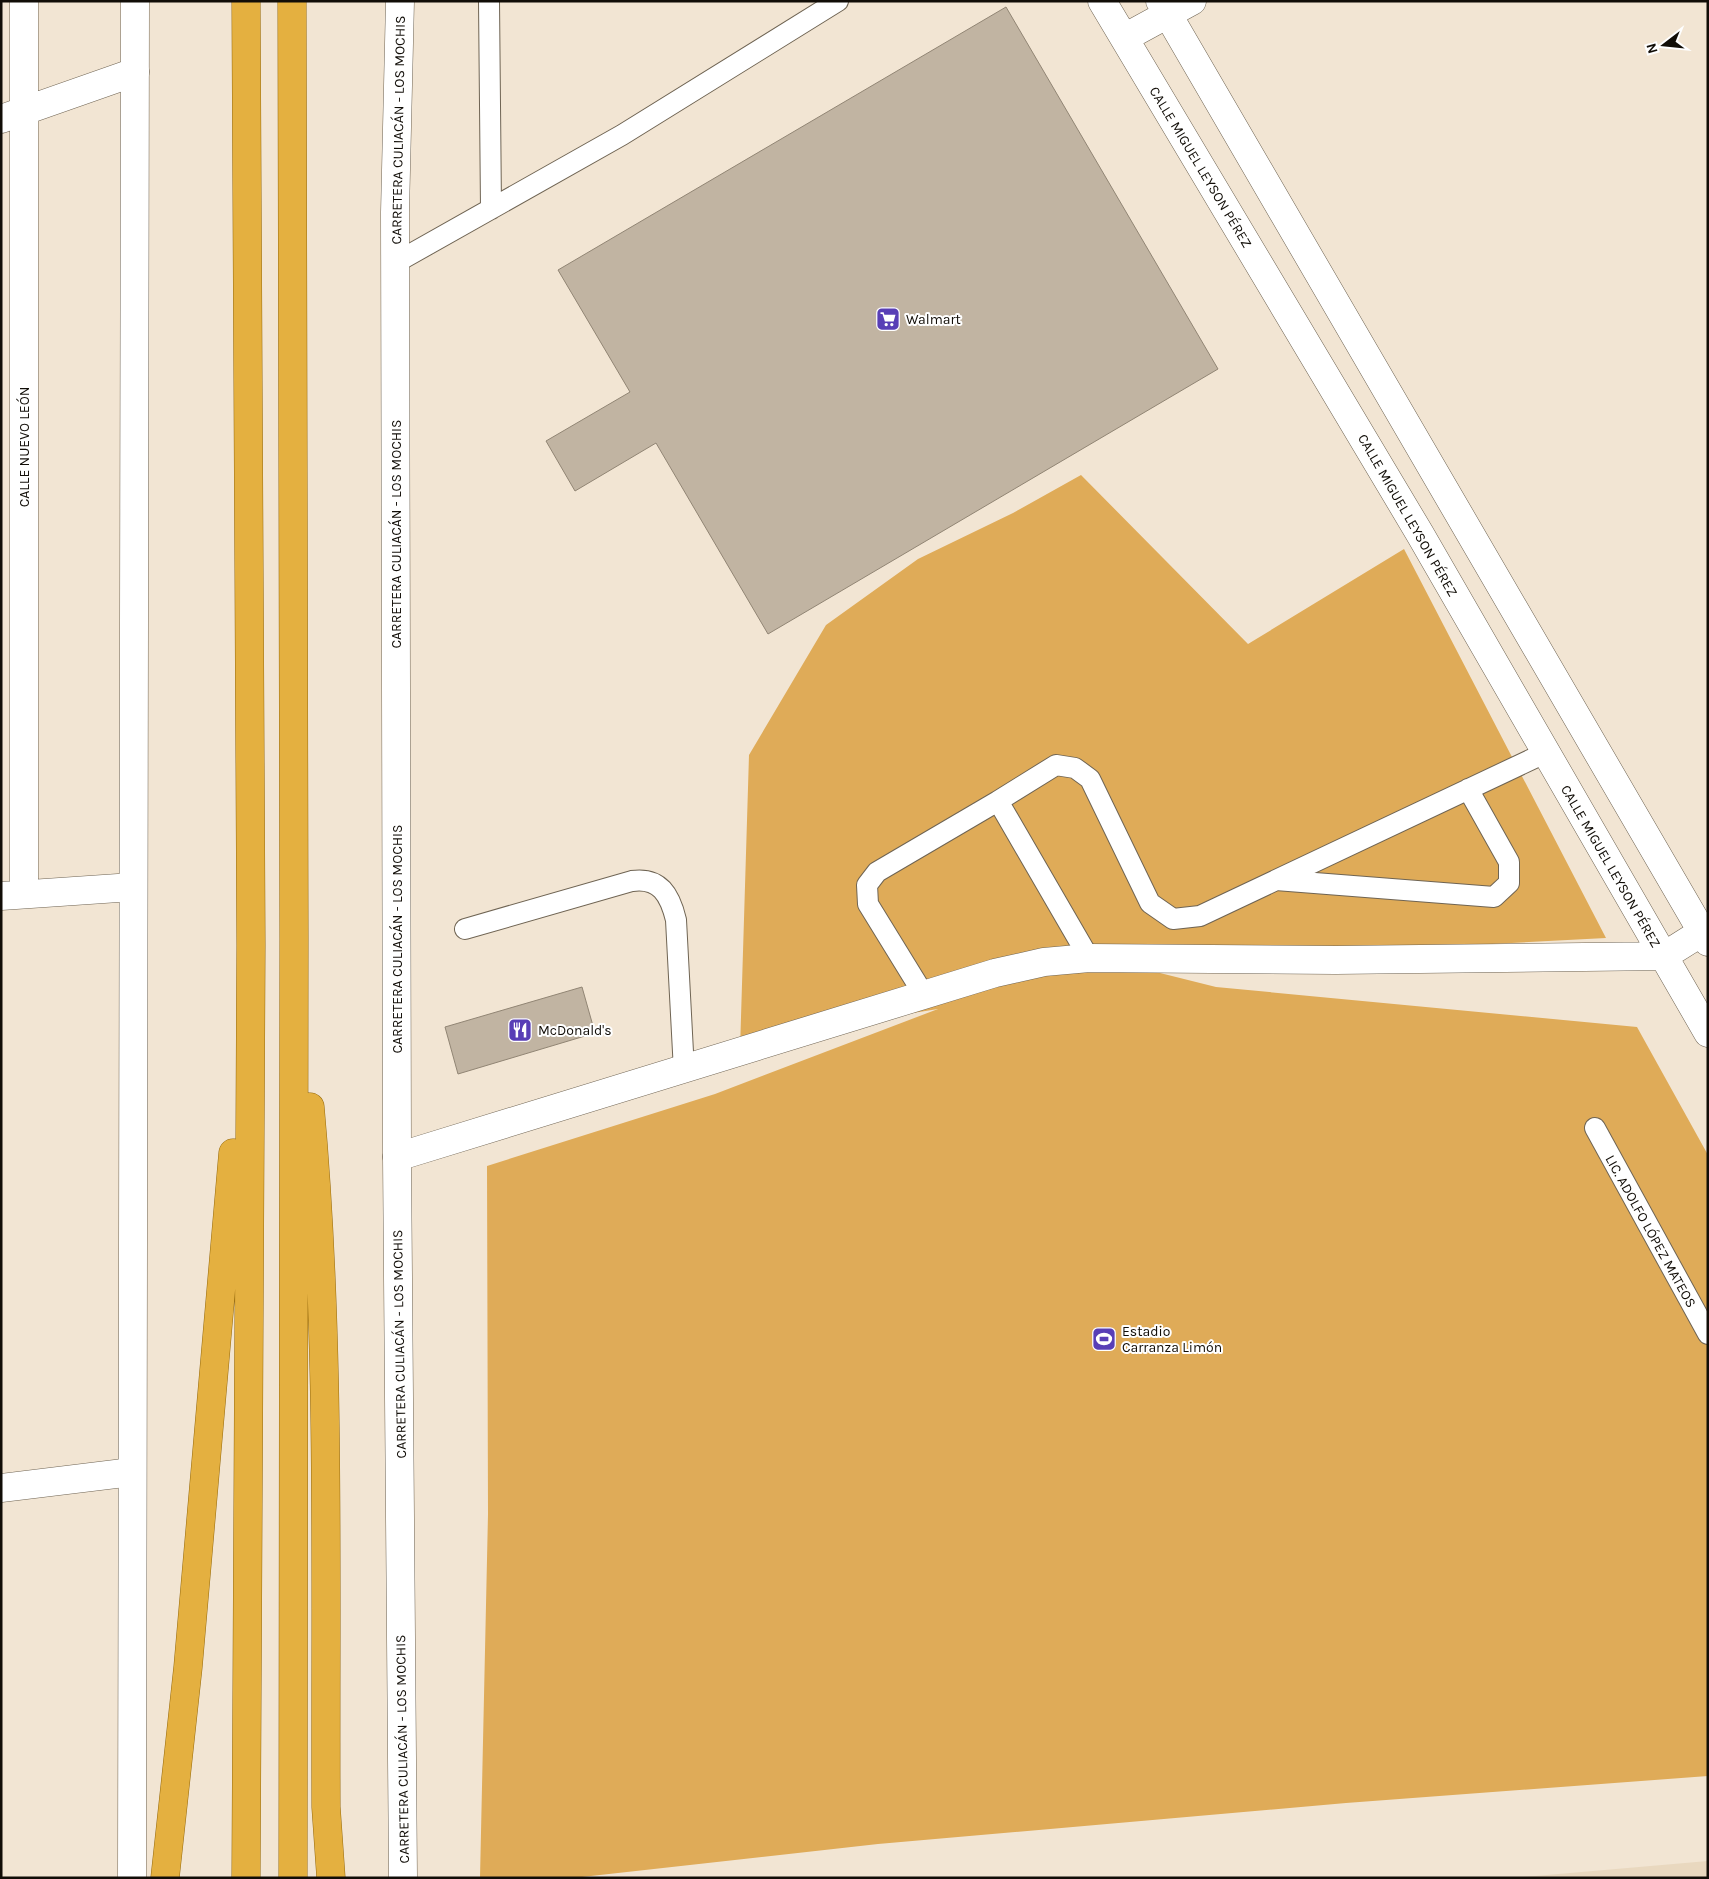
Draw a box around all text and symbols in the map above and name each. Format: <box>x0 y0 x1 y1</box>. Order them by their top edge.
street label: CARRETERA CULIACÁN - LOS MOCHIS <box>387 15 409 245</box>
north arrow <box>1639 20 1689 70</box>
text: N <box>1642 41 1662 56</box>
street label: CALLE MIGUEL LEYSON PÉREZ <box>1146 83 1256 251</box>
supermarket icon: Walmart <box>875 306 901 332</box>
place label: Walmart <box>906 311 961 328</box>
street label: CALLE NUEVO LEÓN <box>16 387 33 507</box>
street label: CARRETERA CULIACÁN - LOS MOCHIS <box>387 419 405 649</box>
street label: CALLE MIGUEL LEYSON PÉREZ <box>1354 430 1462 600</box>
street label: CALLE MIGUEL LEYSON PÉREZ <box>1557 781 1665 951</box>
street label: CARRETERA CULIACÁN - LOS MOCHIS <box>388 824 406 1054</box>
restaurant icon: McDonald's <box>507 1017 533 1043</box>
place label: McDonald's <box>538 1022 612 1039</box>
street label: LIC. ADOLFO LÓPEZ MATEOS <box>1601 1152 1700 1311</box>
street label: CARRETERA CULIACÁN - LOS MOCHIS <box>388 1229 410 1459</box>
place label: Estadio Carranza Limón <box>1122 1323 1222 1356</box>
sports icon: Estadio Carranza Limón <box>1091 1326 1117 1352</box>
street label: CARRETERA CULIACÁN - LOS MOCHIS <box>391 1634 413 1864</box>

